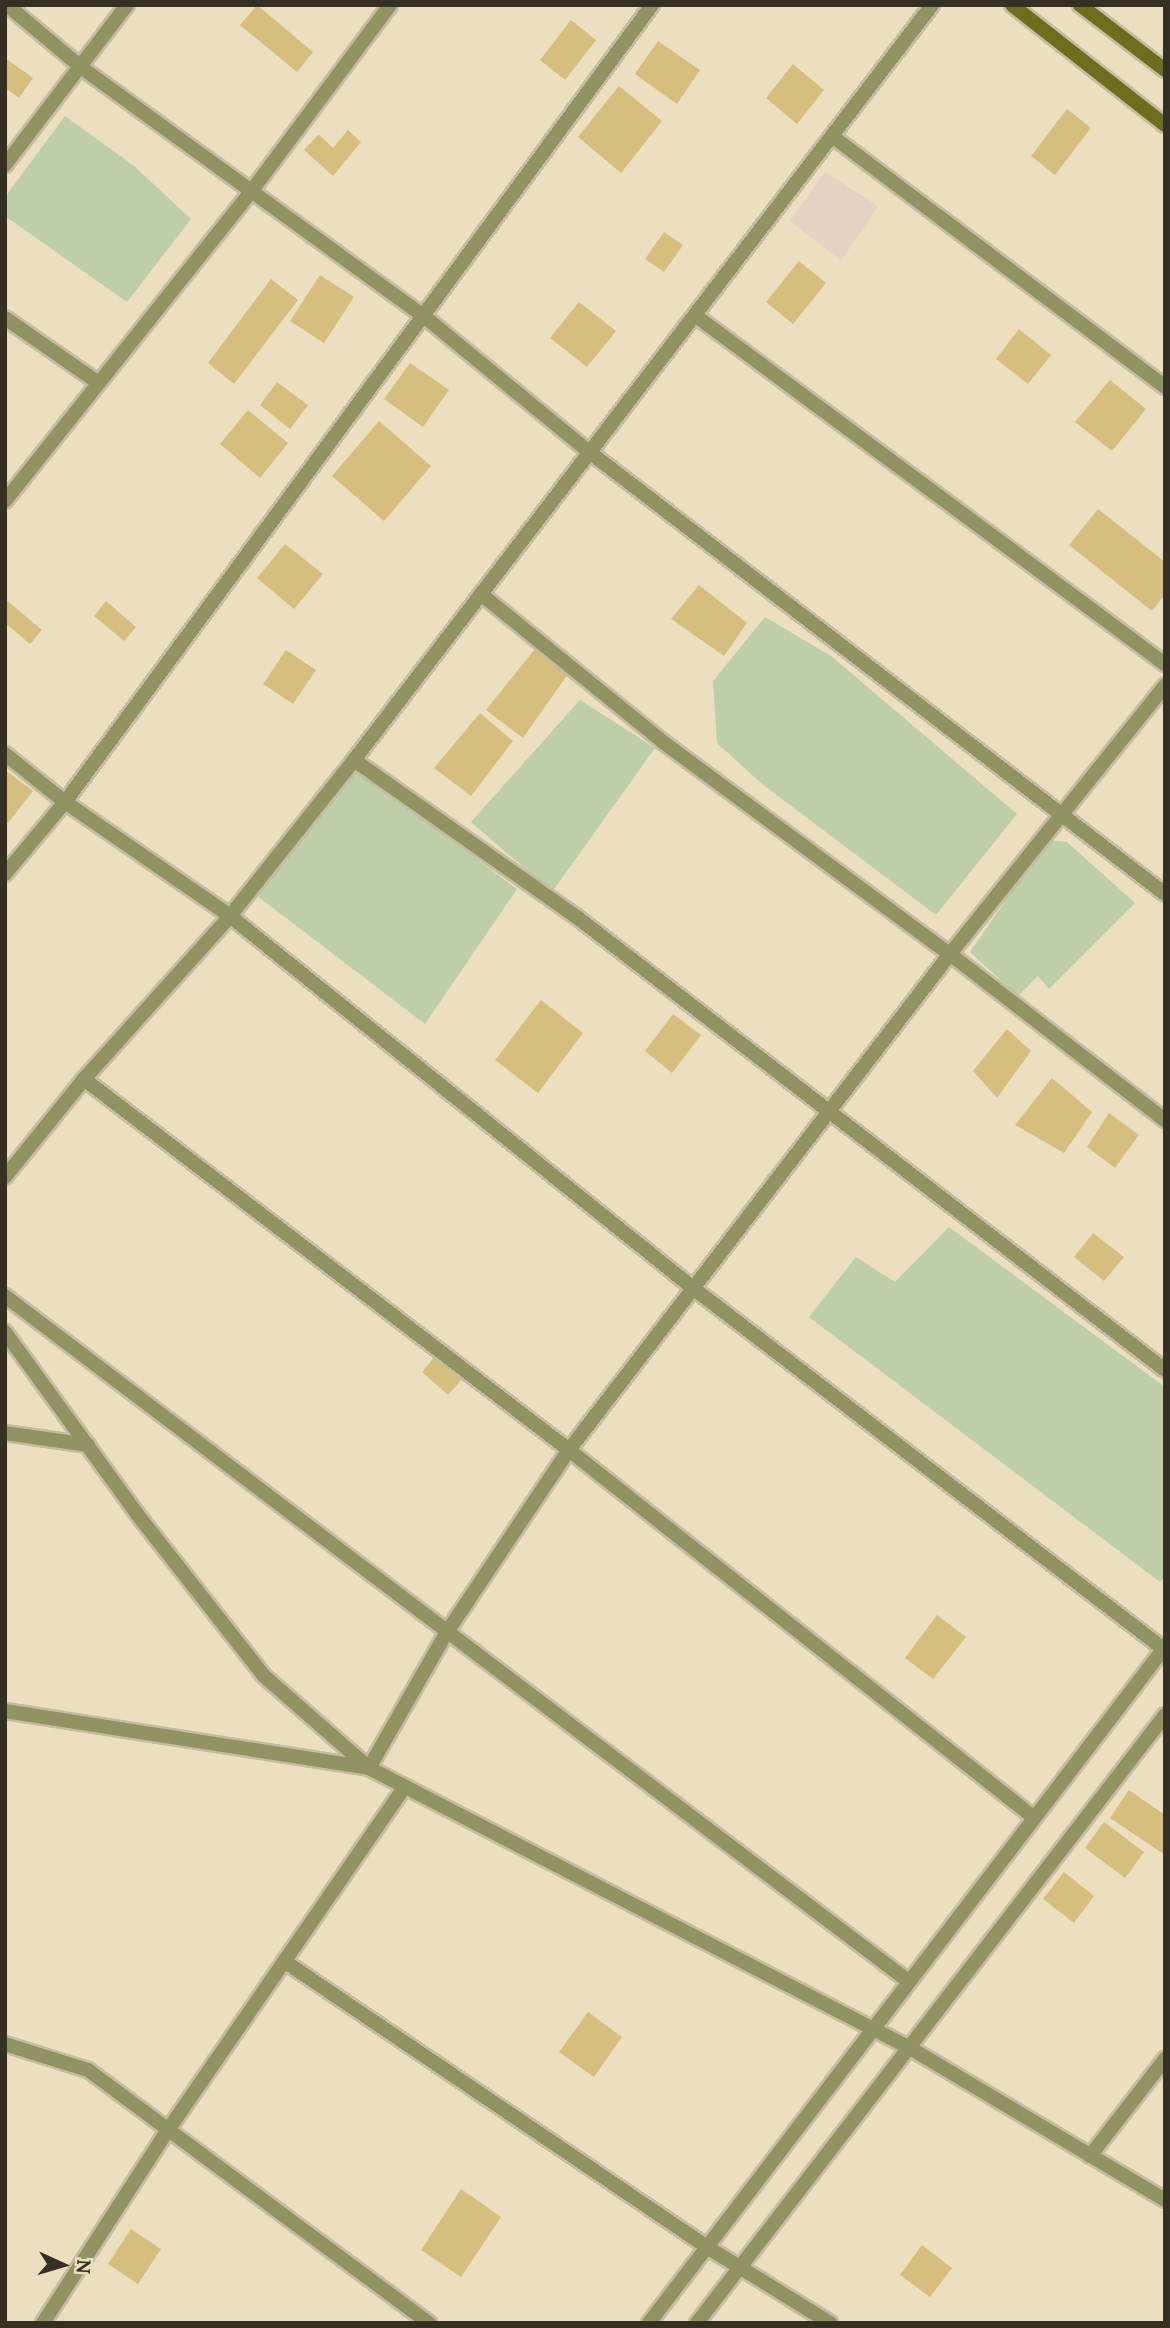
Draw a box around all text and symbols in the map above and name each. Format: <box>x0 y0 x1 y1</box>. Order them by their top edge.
north arrow <box>28 2230 98 2300</box>
text: N <box>71 2258 96 2275</box>

